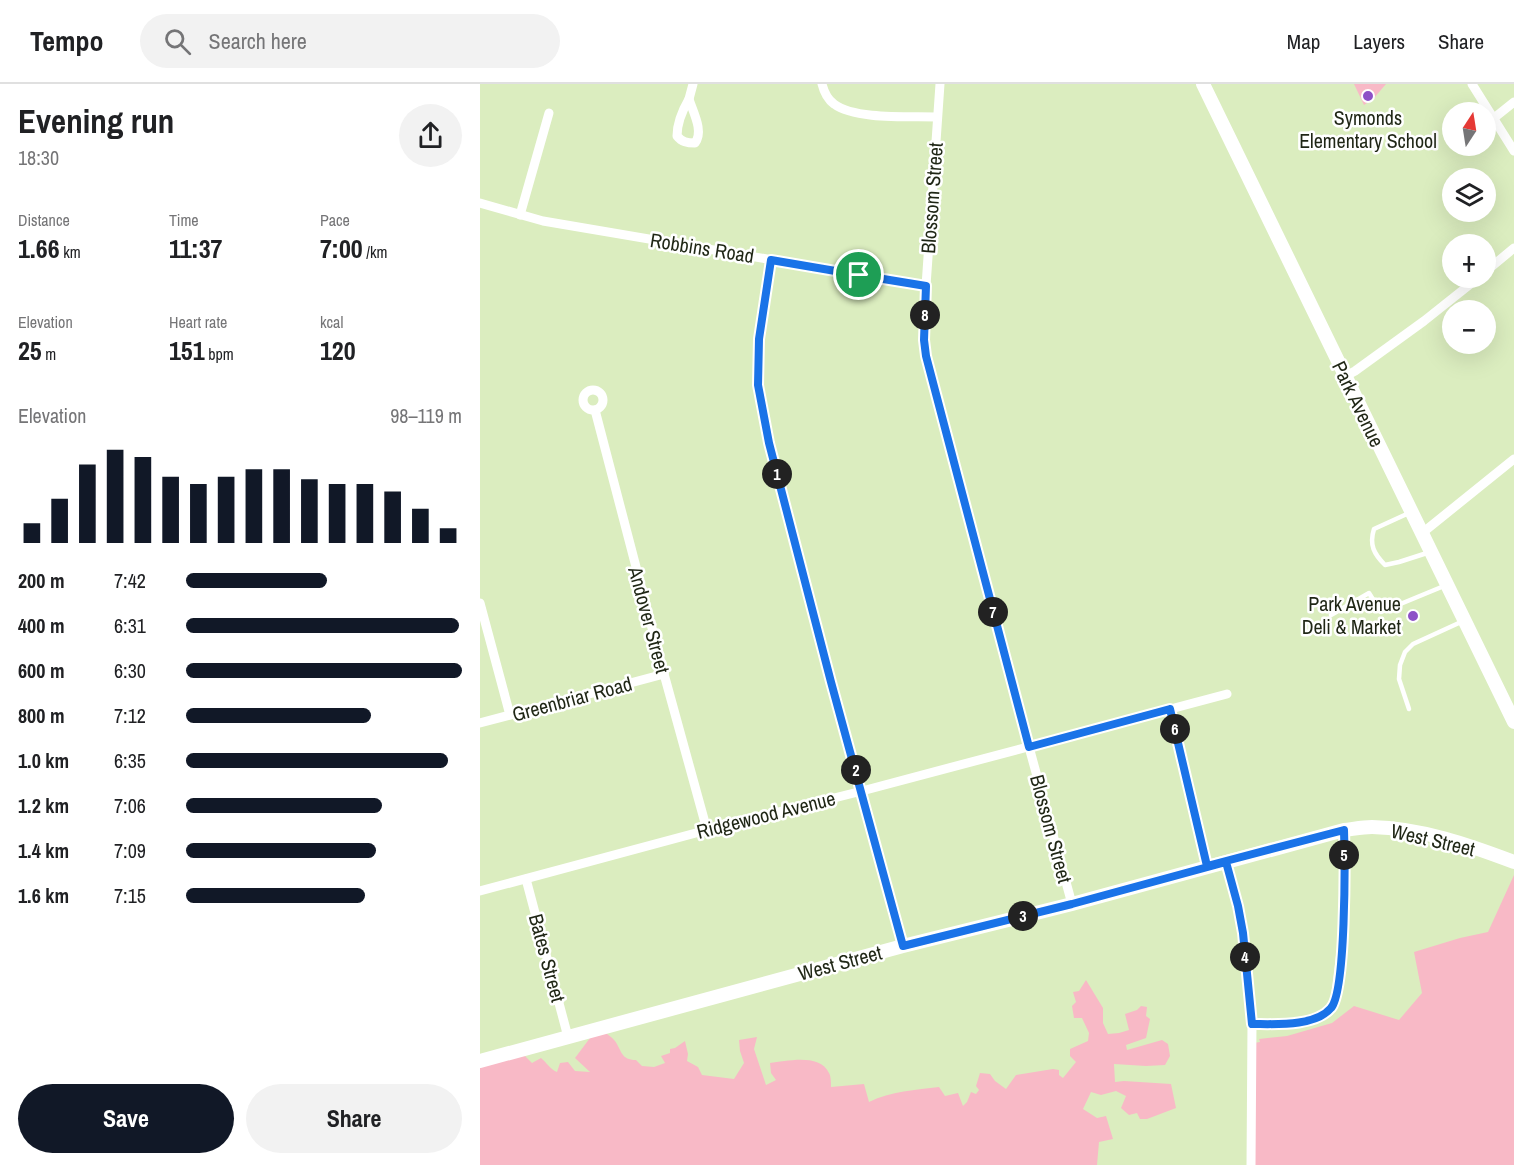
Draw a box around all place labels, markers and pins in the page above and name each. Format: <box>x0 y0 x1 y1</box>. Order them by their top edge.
marker: Symonds Elementary School <box>1361 89 1375 103</box>
place label: Symonds Elementary School <box>1299 104 1437 154</box>
pin <box>833 249 884 300</box>
pin: 8 <box>910 300 940 330</box>
pin: 1 <box>762 459 792 489</box>
place label: Park Avenue Deli & Market <box>1302 590 1401 640</box>
pin: 7 <box>978 597 1008 627</box>
marker: Park Avenue Deli & Market <box>1406 609 1420 623</box>
pin: 6 <box>1160 714 1190 744</box>
pin: 2 <box>841 755 871 785</box>
pin: 5 <box>1329 840 1359 870</box>
pin: 3 <box>1008 901 1038 931</box>
pin: 4 <box>1230 942 1260 972</box>

